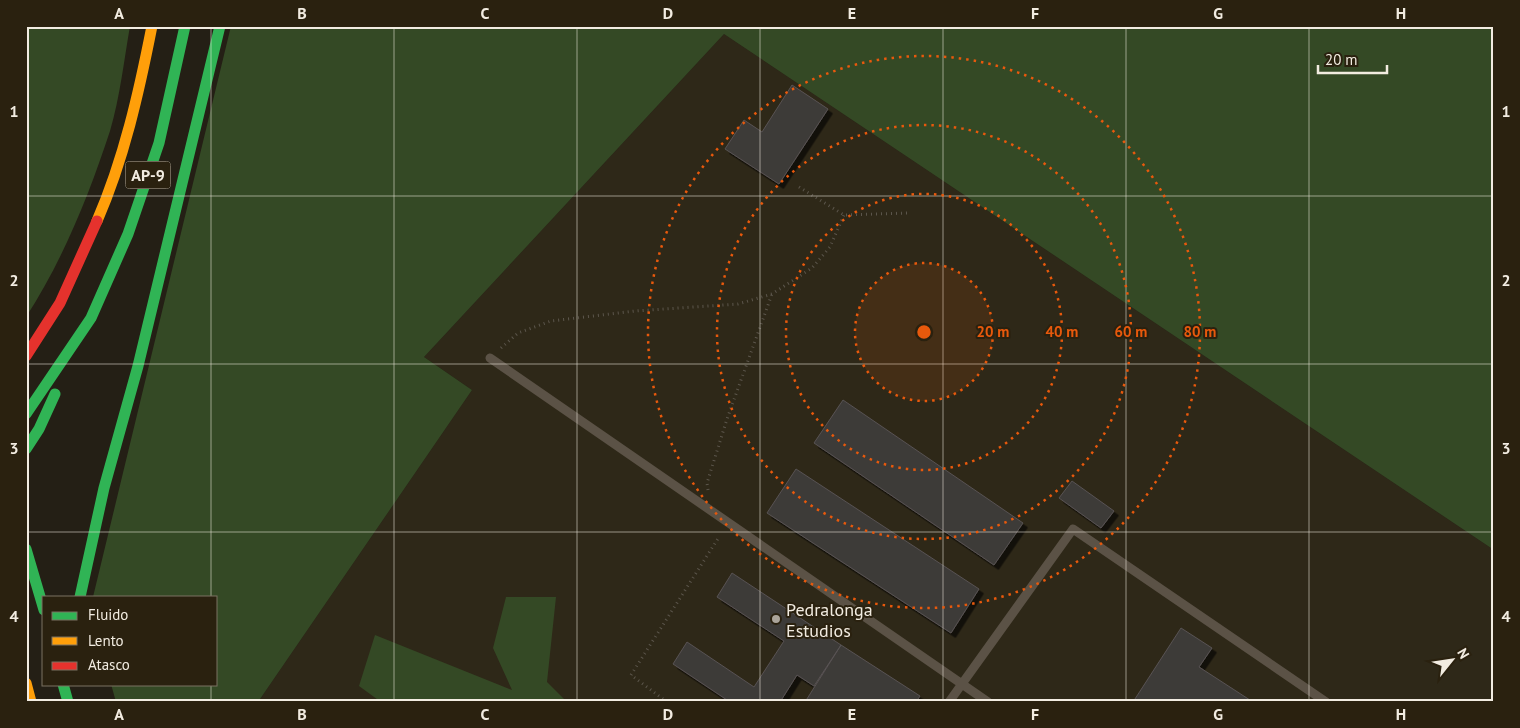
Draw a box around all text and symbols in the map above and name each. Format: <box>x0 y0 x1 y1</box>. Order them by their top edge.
text: A <box>114 3 124 23</box>
text: B <box>297 3 307 23</box>
text: C <box>481 3 490 23</box>
text: D <box>663 3 673 23</box>
text: E <box>848 3 856 23</box>
text: F <box>1031 3 1039 23</box>
text: G <box>1213 3 1223 23</box>
text: H <box>1396 3 1406 23</box>
scale bar <box>1318 42 1386 74</box>
text: 20 m <box>1325 50 1358 69</box>
text: 1 <box>9 101 19 121</box>
text: 1 <box>1501 101 1511 121</box>
road number: AP-9 <box>126 162 170 188</box>
text: 2 <box>9 270 19 290</box>
text: 2 <box>1501 270 1511 290</box>
text: 20 m <box>977 322 1009 341</box>
text: 40 m <box>1046 322 1078 341</box>
text: 60 m <box>1115 322 1147 341</box>
text: 80 m <box>1184 322 1216 341</box>
centre of rings <box>915 323 933 341</box>
text: 3 <box>9 438 19 458</box>
text: 3 <box>1501 438 1511 458</box>
legend <box>42 596 218 686</box>
place label: Pedralonga Estudios <box>786 598 873 642</box>
text: Fluido <box>88 605 128 624</box>
text: 4 <box>9 606 19 626</box>
text: 4 <box>1501 606 1511 626</box>
marker: Pedralonga Estudios <box>770 613 782 625</box>
text: Lento <box>88 631 124 650</box>
north arrow <box>1428 636 1478 686</box>
text: N <box>1453 645 1473 662</box>
text: Atasco <box>88 655 130 674</box>
text: A <box>114 704 124 724</box>
text: B <box>297 704 307 724</box>
text: C <box>481 704 490 724</box>
text: D <box>663 704 673 724</box>
text: E <box>848 704 856 724</box>
text: F <box>1031 704 1039 724</box>
text: G <box>1213 704 1223 724</box>
text: H <box>1396 704 1406 724</box>

